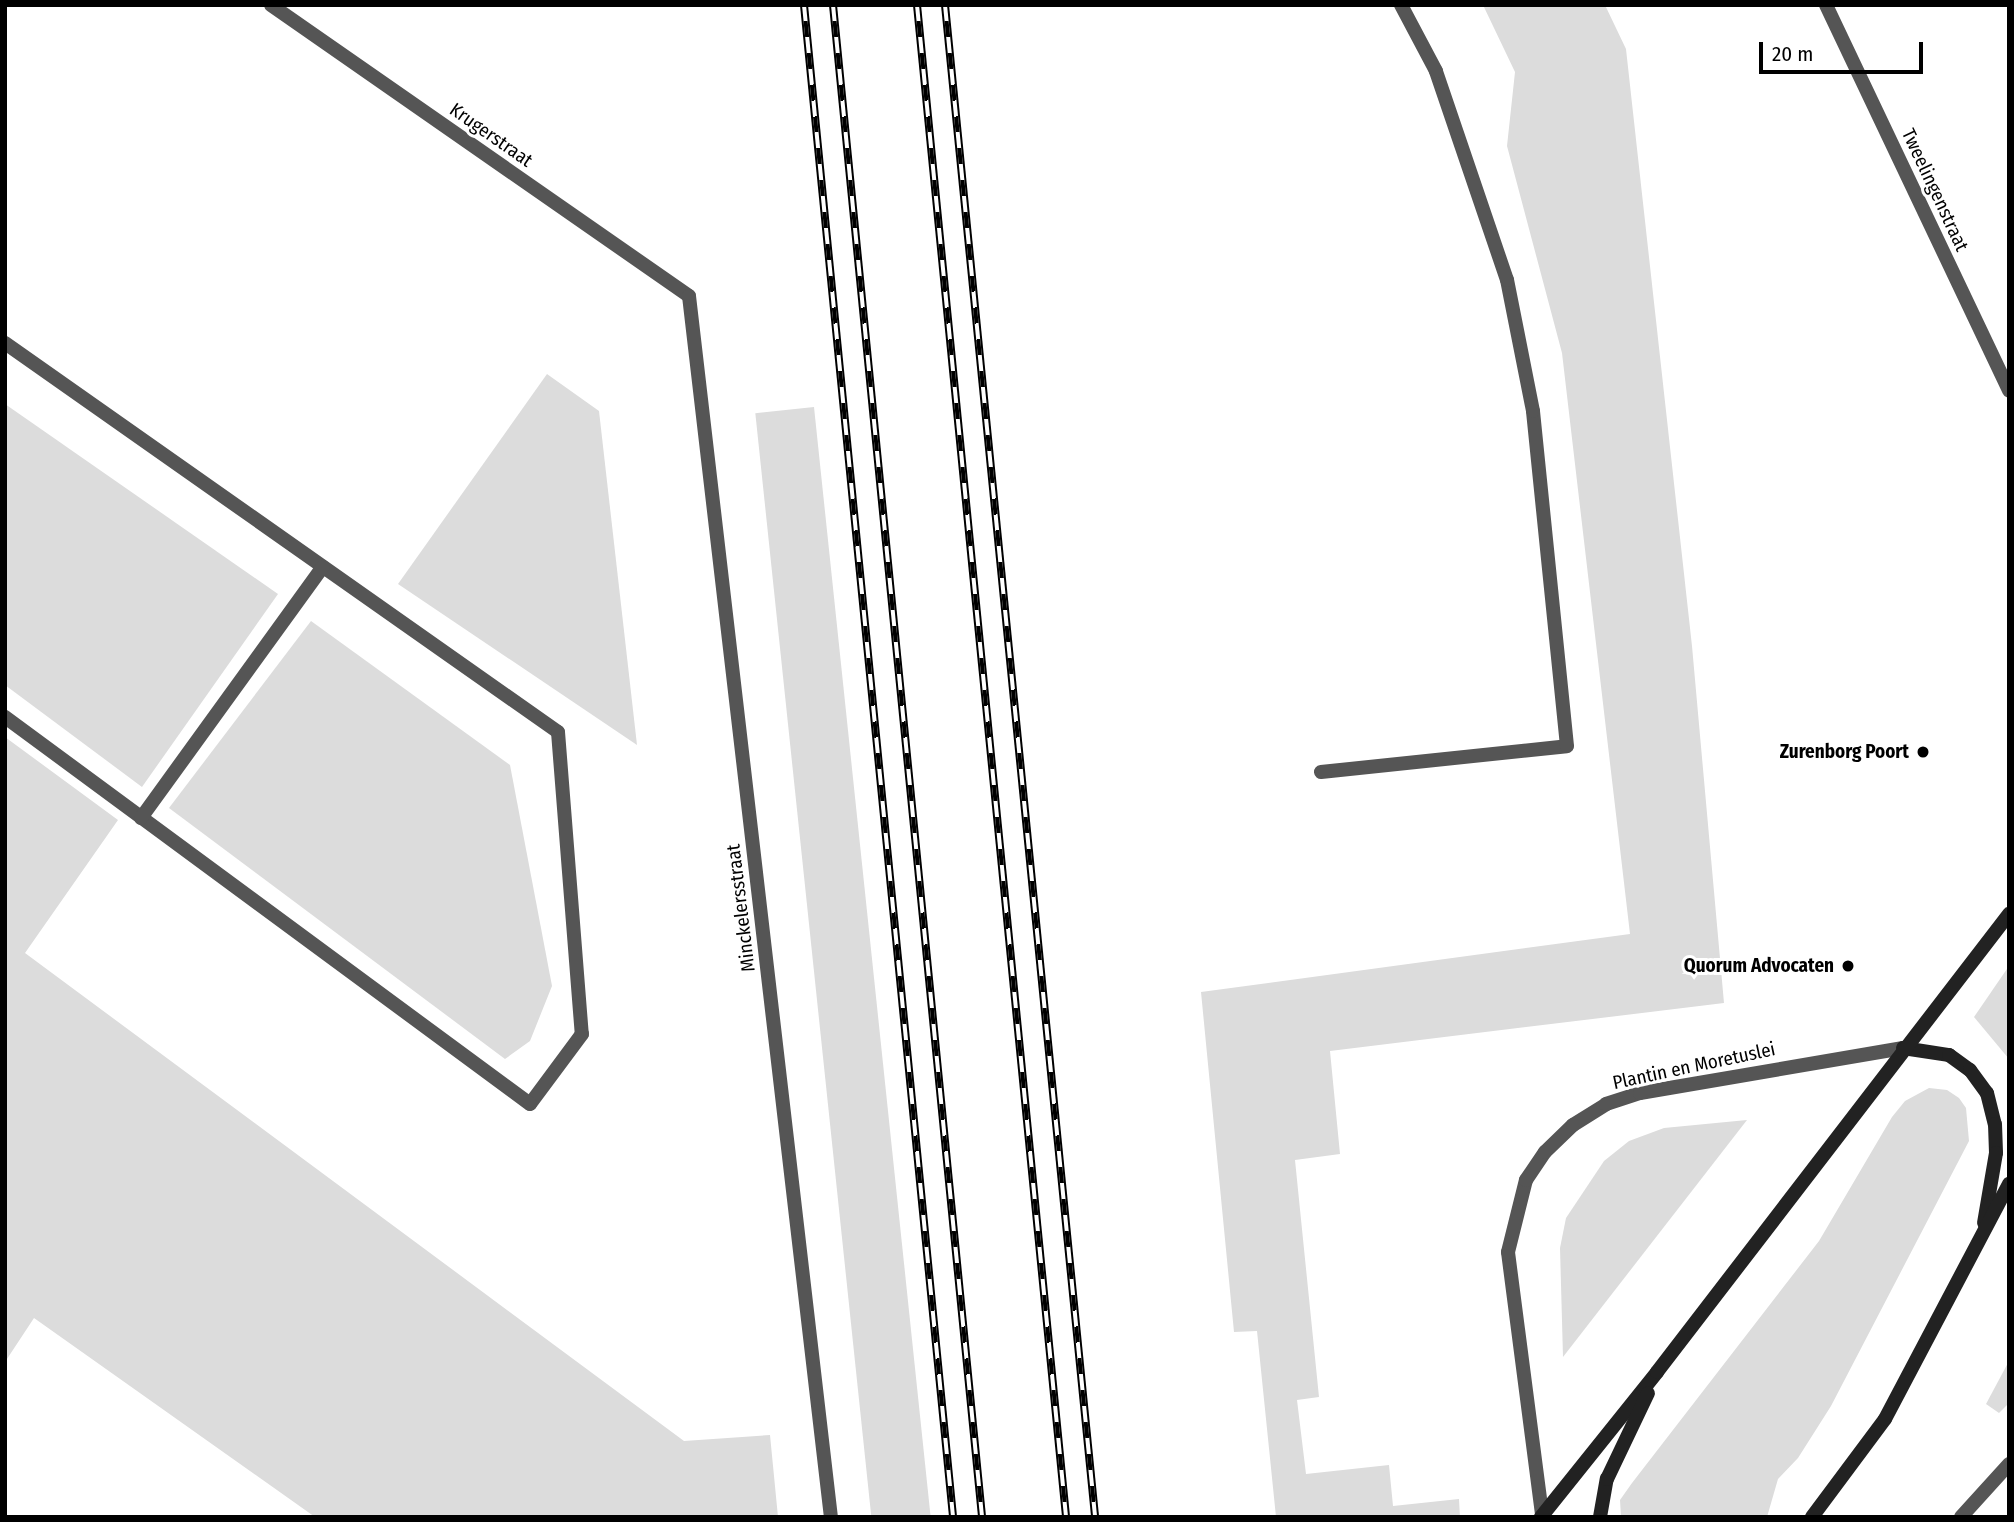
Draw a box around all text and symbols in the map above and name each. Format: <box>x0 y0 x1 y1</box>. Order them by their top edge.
scale bar <box>1762 28 1926 72</box>
text: 20 m <box>1772 41 1813 67</box>
street label: Krugerstraat <box>445 98 537 172</box>
street label: Tweelingenstraat <box>1897 125 1973 255</box>
place label: Zurenborg Poort <box>1780 741 1909 763</box>
marker: Zurenborg Poort <box>1915 744 1931 760</box>
street label: Minckelersstraat <box>722 843 760 973</box>
place label: Quorum Advocaten <box>1684 955 1834 977</box>
marker: Quorum Advocaten <box>1840 958 1856 974</box>
street label: Plantin en Moretuslei <box>1611 1038 1777 1094</box>

